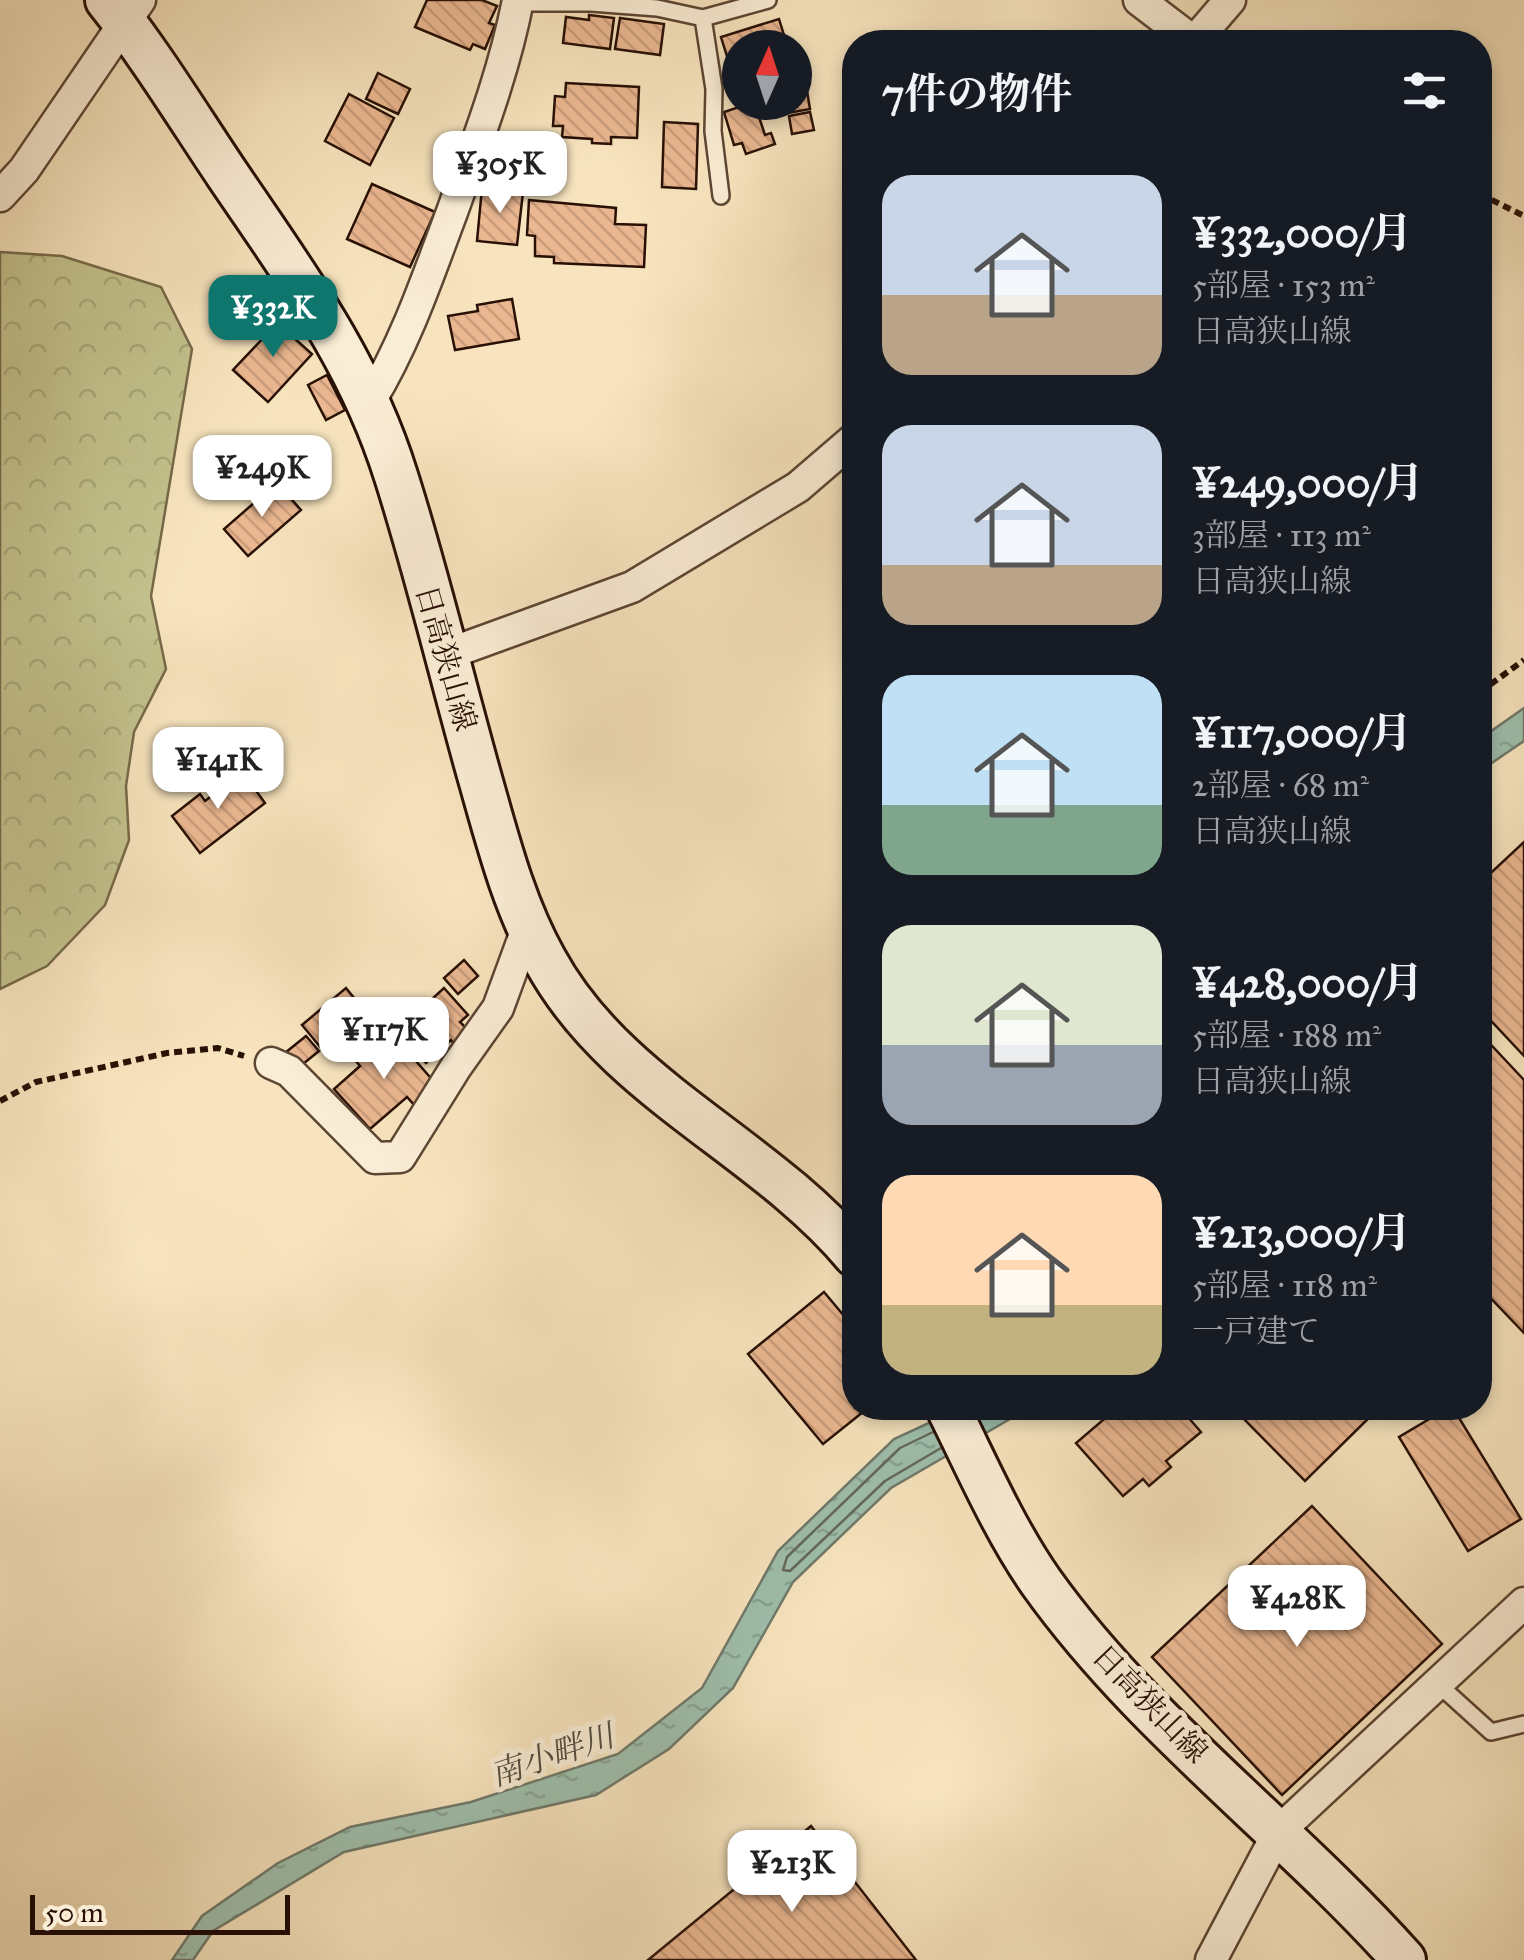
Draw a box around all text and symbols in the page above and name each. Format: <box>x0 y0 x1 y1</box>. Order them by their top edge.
north arrow <box>722 30 812 120</box>
map controls <box>722 30 812 120</box>
icon: filters <box>1397 63 1452 118</box>
text: 7件の物件 <box>882 68 1072 120</box>
pin: ¥305K <box>430 131 570 216</box>
text: ¥305K <box>455 144 545 183</box>
text: ¥332,000/月 <box>1192 207 1412 259</box>
icon: home <box>962 215 1082 335</box>
text: 5部屋 · 153 m² <box>1192 266 1375 305</box>
pin: ¥332K <box>203 275 343 360</box>
text: ¥332K <box>230 288 316 327</box>
text: 日高狭山線 <box>1192 312 1352 351</box>
pin: ¥249K <box>192 435 332 520</box>
text: ¥249K <box>215 448 309 487</box>
text: ¥249,000/月 <box>1192 457 1424 509</box>
icon: home <box>962 465 1082 585</box>
text: 3部屋 · 113 m² <box>1192 516 1371 555</box>
text: 日高狭山線 <box>1192 562 1352 601</box>
street label: 日高狭山線 <box>408 581 484 735</box>
text: ¥117,000/月 <box>1192 707 1412 759</box>
icon: home <box>962 715 1082 835</box>
pin: ¥141K <box>148 727 288 812</box>
text: ¥141K <box>175 740 261 779</box>
text: 2部屋 · 68 m² <box>1192 766 1369 805</box>
text: 日高狭山線 <box>1192 812 1352 851</box>
text: ¥428,000/月 <box>1192 957 1424 1009</box>
icon: home <box>962 965 1082 1085</box>
pin: ¥117K <box>314 997 454 1082</box>
text: ¥117K <box>341 1010 427 1049</box>
text: 5部屋 · 188 m² <box>1192 1016 1381 1055</box>
text: 日高狭山線 <box>1192 1062 1352 1101</box>
text: ¥213,000/月 <box>1192 1207 1411 1259</box>
icon: home <box>962 1215 1082 1335</box>
text: 5部屋 · 118 m² <box>1192 1266 1377 1305</box>
text: 一戸建て <box>1192 1312 1320 1351</box>
pin: ¥428K <box>1227 1565 1367 1650</box>
text: ¥428K <box>1250 1578 1344 1617</box>
street label: 日高狭山線 <box>1085 1638 1215 1770</box>
water label: 南小畔川 <box>485 1715 622 1795</box>
pin: ¥213K <box>722 1830 862 1915</box>
text: ¥213K <box>750 1843 834 1882</box>
scale bar <box>30 1890 290 1934</box>
text: 50 m <box>45 1895 104 1930</box>

